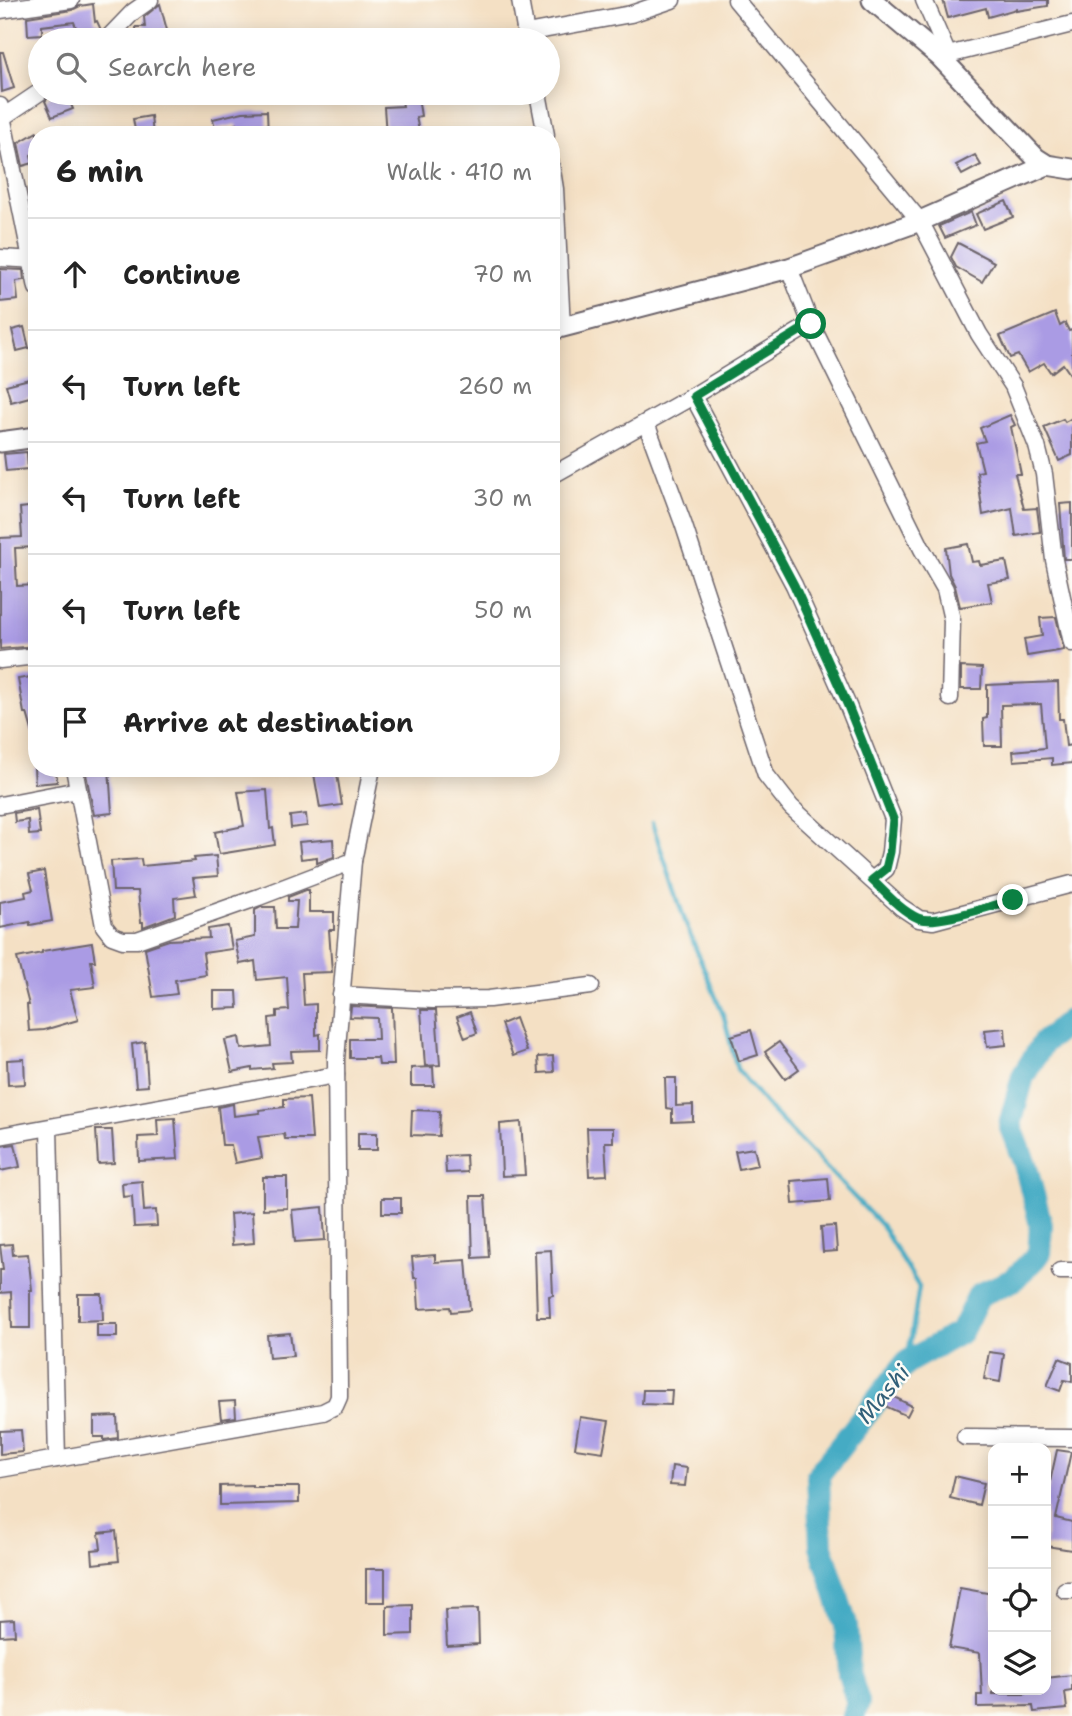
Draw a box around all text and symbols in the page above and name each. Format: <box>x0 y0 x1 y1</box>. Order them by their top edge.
search box <box>28 28 560 105</box>
icon: search <box>52 48 90 86</box>
text: Search here <box>108 49 257 84</box>
text: 6 min <box>56 151 143 192</box>
text: Walk · 410 m <box>387 157 532 187</box>
icon: ahead <box>56 255 94 293</box>
text: Continue <box>123 257 241 292</box>
text: 70 m <box>473 259 532 289</box>
route start <box>795 308 826 339</box>
icon: left <box>56 367 94 405</box>
text: Turn left <box>123 369 240 404</box>
text: 260 m <box>458 371 532 401</box>
icon: left <box>56 479 94 517</box>
text: Turn left <box>123 481 240 516</box>
text: 30 m <box>473 483 532 513</box>
icon: left <box>56 591 94 629</box>
text: Turn left <box>123 593 240 628</box>
text: 50 m <box>474 595 532 625</box>
icon: arrive <box>56 703 94 741</box>
text: Arrive at destination <box>123 705 413 740</box>
route end <box>997 884 1028 915</box>
water label: Mashi <box>850 1358 917 1430</box>
map controls <box>988 1443 1051 1695</box>
button: + <box>988 1443 1051 1506</box>
button: − <box>988 1506 1051 1569</box>
button: locate <box>988 1569 1051 1632</box>
button: layers <box>988 1632 1051 1695</box>

